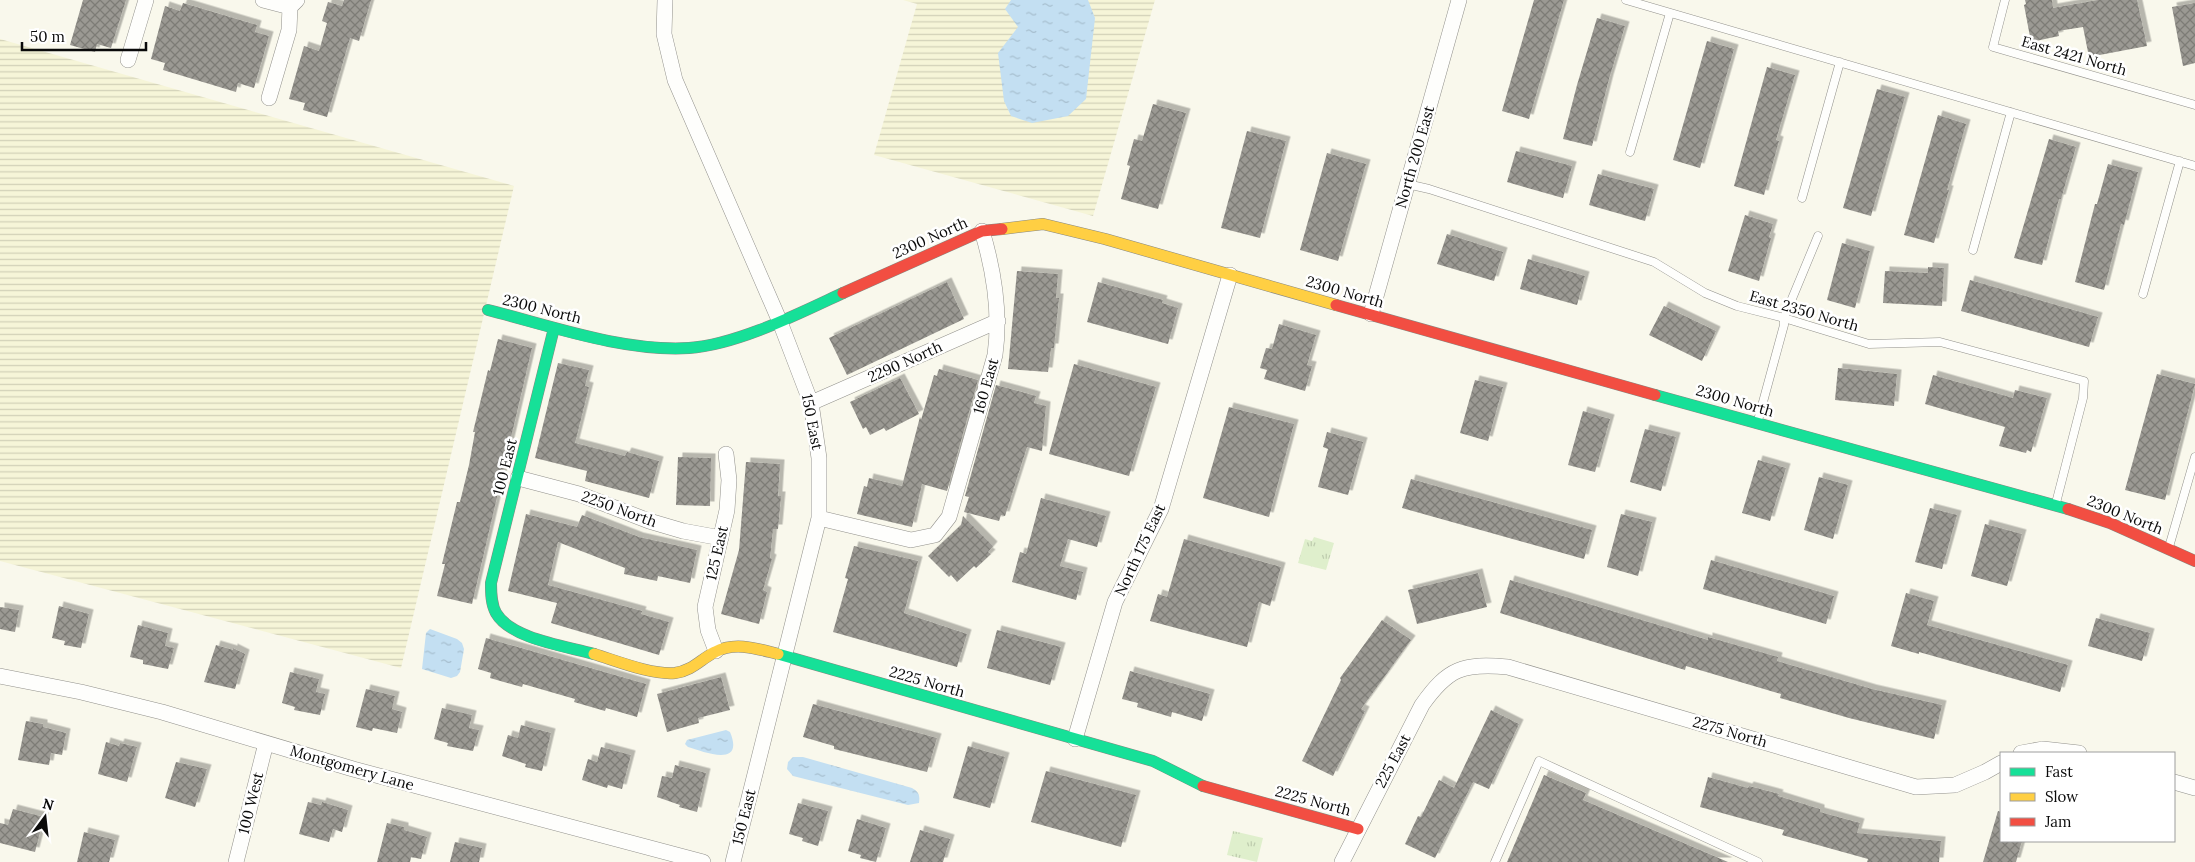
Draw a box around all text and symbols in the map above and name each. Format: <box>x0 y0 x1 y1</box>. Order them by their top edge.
scale bar <box>22 20 146 52</box>
text: 50 m <box>30 27 65 46</box>
street label: East 2421 North <box>2019 31 2129 80</box>
street label: North 200 East <box>1391 103 1438 210</box>
street label: 2300 North <box>889 213 970 263</box>
street label: 2300 North <box>1304 271 1386 312</box>
street label: East 2350 North <box>1747 286 1861 335</box>
street label: 2300 North <box>501 290 583 327</box>
street label: 2290 North <box>865 337 945 386</box>
street label: 160 East <box>969 356 1003 416</box>
street label: 2300 North <box>1694 380 1776 421</box>
street label: 150 East <box>798 392 827 452</box>
street label: 100 East <box>488 436 521 497</box>
street label: 2250 North <box>579 486 660 531</box>
street label: 2300 North <box>2084 491 2166 538</box>
street label: North 175 East <box>1110 500 1169 599</box>
street label: 125 East <box>701 524 732 582</box>
street label: 2225 North <box>887 662 967 701</box>
street label: 2275 North <box>1691 712 1770 751</box>
street label: 225 East <box>1371 731 1415 791</box>
street label: Montgomery Lane <box>288 741 416 794</box>
legend <box>2000 752 2175 842</box>
text: Fast <box>2045 762 2073 781</box>
street label: 100 West <box>234 770 267 836</box>
street label: 2225 North <box>1273 781 1353 820</box>
street label: 150 East <box>727 787 760 847</box>
text: Slow <box>2045 787 2078 806</box>
north arrow <box>20 792 70 842</box>
text: N <box>41 794 56 815</box>
text: Jam <box>2044 812 2072 831</box>

